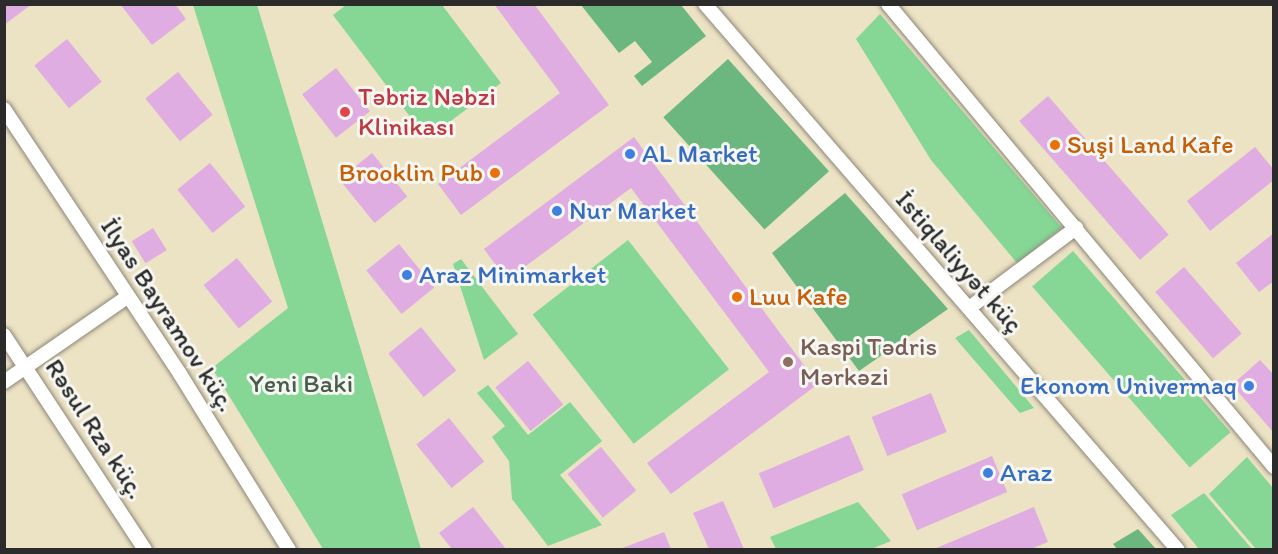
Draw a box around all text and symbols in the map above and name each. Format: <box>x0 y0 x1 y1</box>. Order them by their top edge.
place label: Təbriz Nəbzi Klinikası <box>358 81 496 142</box>
marker: Təbriz Nəbzi Klinikası <box>336 103 354 121</box>
place label: Suşi Land Kafe <box>1067 129 1233 161</box>
place label: AL Market <box>642 138 757 170</box>
marker: Suşi Land Kafe <box>1048 138 1062 152</box>
marker: AL Market <box>623 147 637 161</box>
place label: Brooklin Pub <box>339 157 483 189</box>
marker: Brooklin Pub <box>488 166 502 180</box>
street label: İstiqlaliyyət küç <box>889 185 1029 339</box>
place label: Nur Market <box>569 195 697 227</box>
marker: Nur Market <box>550 204 564 218</box>
street label: İlyas Bayramov küç. <box>94 212 242 418</box>
place label: Araz Minimarket <box>419 259 606 291</box>
marker: Araz Minimarket <box>400 268 414 282</box>
place label: Luu Kafe <box>749 281 848 313</box>
marker: Luu Kafe <box>730 290 744 304</box>
place label: Kaspi Tədris Mərkəzi <box>800 331 937 392</box>
street label: Rəsul Rza küç. <box>38 353 152 505</box>
marker: Kaspi Tədris Mərkəzi <box>781 355 795 369</box>
park label: Yeni Baki <box>249 368 353 400</box>
place label: Ekonom Univermaq <box>1019 370 1237 402</box>
marker: Ekonom Univermaq <box>1242 379 1256 393</box>
place label: Araz <box>1000 457 1052 489</box>
marker: Araz <box>981 466 995 480</box>

